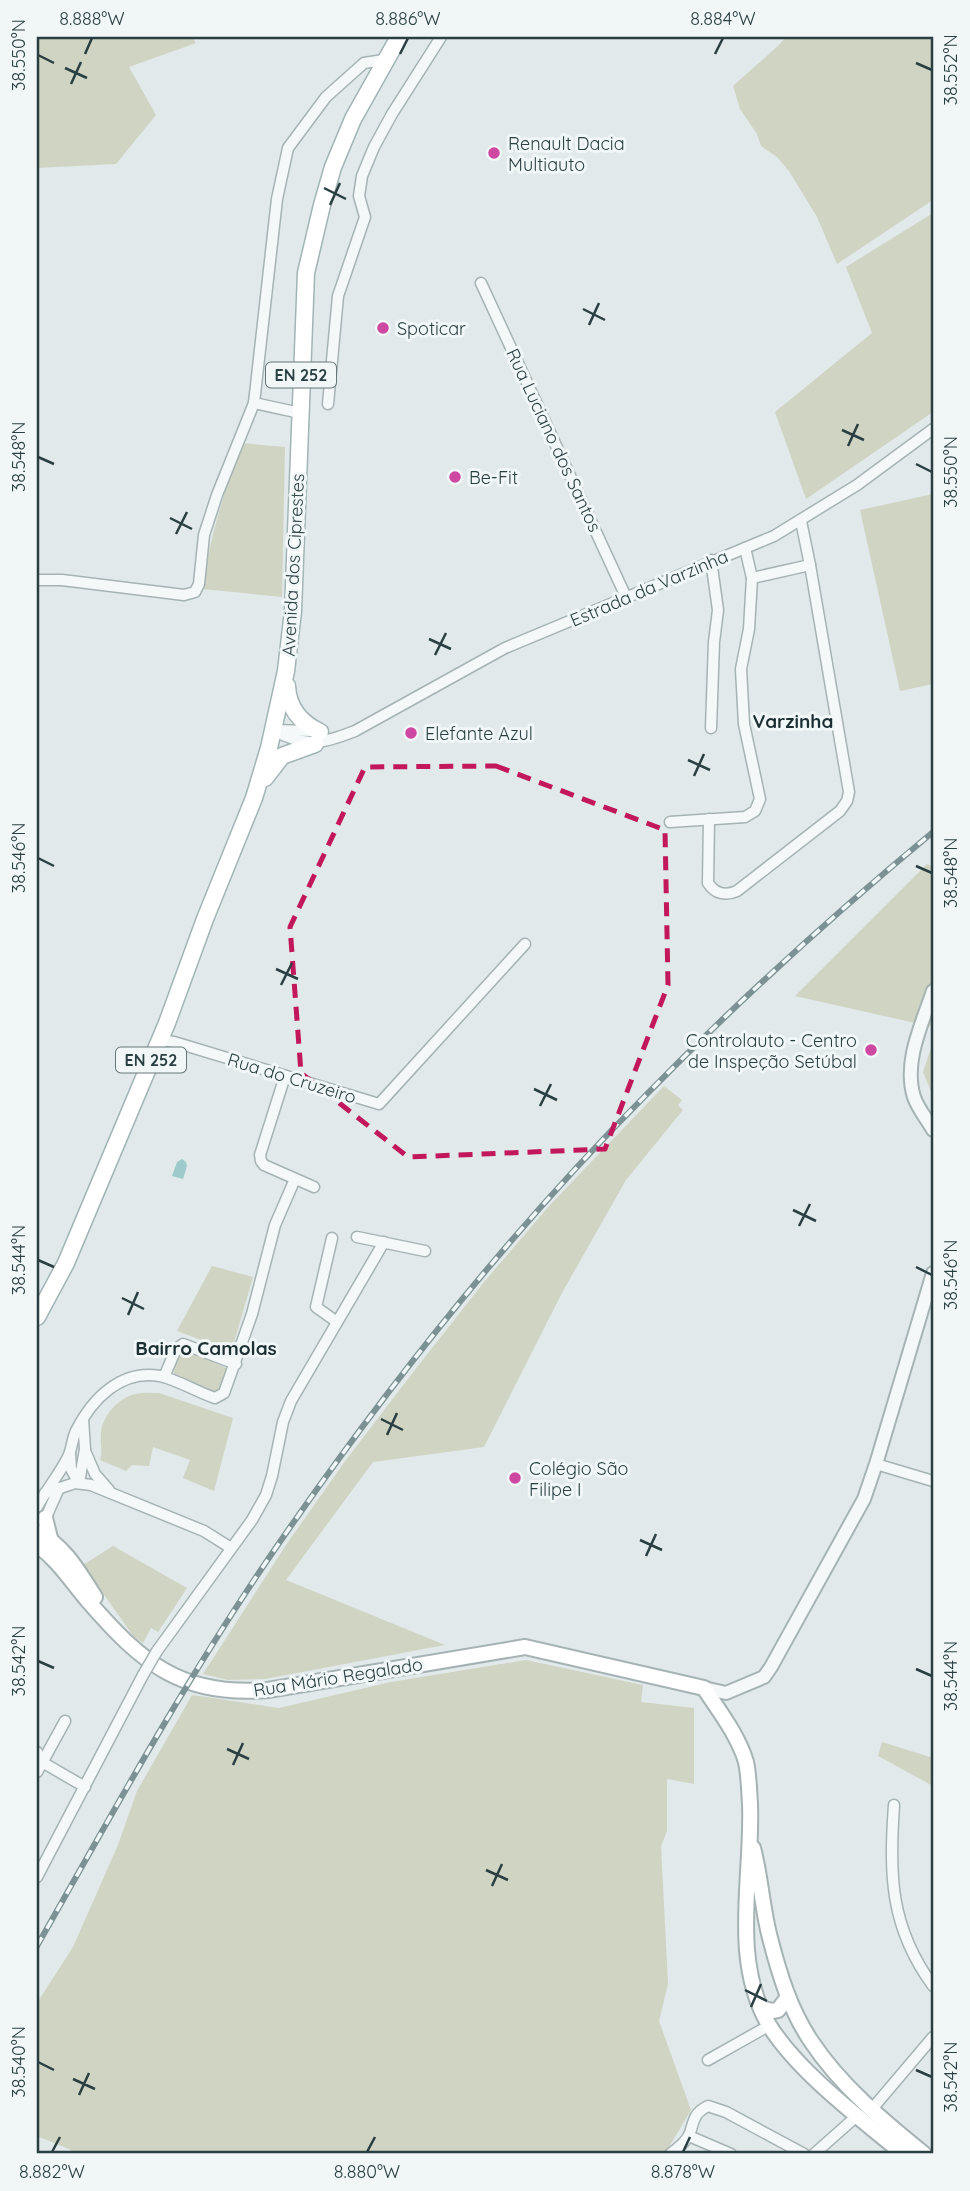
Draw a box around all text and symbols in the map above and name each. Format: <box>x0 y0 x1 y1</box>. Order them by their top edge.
text: 8.888°W <box>59 7 125 30</box>
text: 8.886°W <box>375 7 441 30</box>
text: 8.884°W <box>690 7 756 30</box>
text: 38.550°N <box>7 19 30 91</box>
text: 38.552°N <box>939 34 962 106</box>
place label: Renault Dacia Multiauto <box>508 132 625 176</box>
marker: Renault Dacia Multiauto <box>486 145 502 161</box>
place label: Spoticar <box>397 317 466 340</box>
marker: Spoticar <box>375 320 391 336</box>
street label: Rua Luciano dos Santos <box>501 345 607 535</box>
road number: EN 252 <box>266 362 336 388</box>
text: 38.548°N <box>7 422 30 492</box>
text: 38.550°N <box>939 436 962 508</box>
place label: Be-Fit <box>469 466 518 489</box>
marker: Be-Fit <box>447 469 463 485</box>
street label: Avenida dos Ciprestes <box>277 473 309 657</box>
street label: Estrada da Varzinha <box>567 544 731 632</box>
district label: Varzinha <box>753 709 833 733</box>
place label: Elefante Azul <box>425 722 533 745</box>
marker: Elefante Azul <box>403 725 419 741</box>
text: 38.546°N <box>7 823 30 893</box>
text: 38.548°N <box>939 838 962 908</box>
place label: Controlauto - Centro de Inspeção Setúbal <box>686 1029 857 1073</box>
marker: Controlauto - Centro de Inspeção Setúbal <box>863 1042 879 1058</box>
street label: Rua do Cruzeiro <box>225 1047 359 1109</box>
road number: EN 252 <box>116 1048 186 1072</box>
text: 38.544°N <box>7 1225 30 1295</box>
text: 38.546°N <box>939 1240 962 1310</box>
district label: Bairro Camolas <box>135 1336 277 1360</box>
place label: Colégio São Filipe I <box>529 1457 628 1501</box>
marker: Colégio São Filipe I <box>507 1470 523 1486</box>
text: 38.542°N <box>7 1626 30 1696</box>
text: 38.544°N <box>939 1641 962 1711</box>
street label: Rua Mário Regalado <box>252 1652 424 1702</box>
text: 38.540°N <box>7 2026 30 2098</box>
text: 38.542°N <box>939 2042 962 2112</box>
text: 8.882°W <box>19 2160 85 2183</box>
text: 8.880°W <box>334 2160 400 2183</box>
text: 8.878°W <box>651 2160 715 2183</box>

